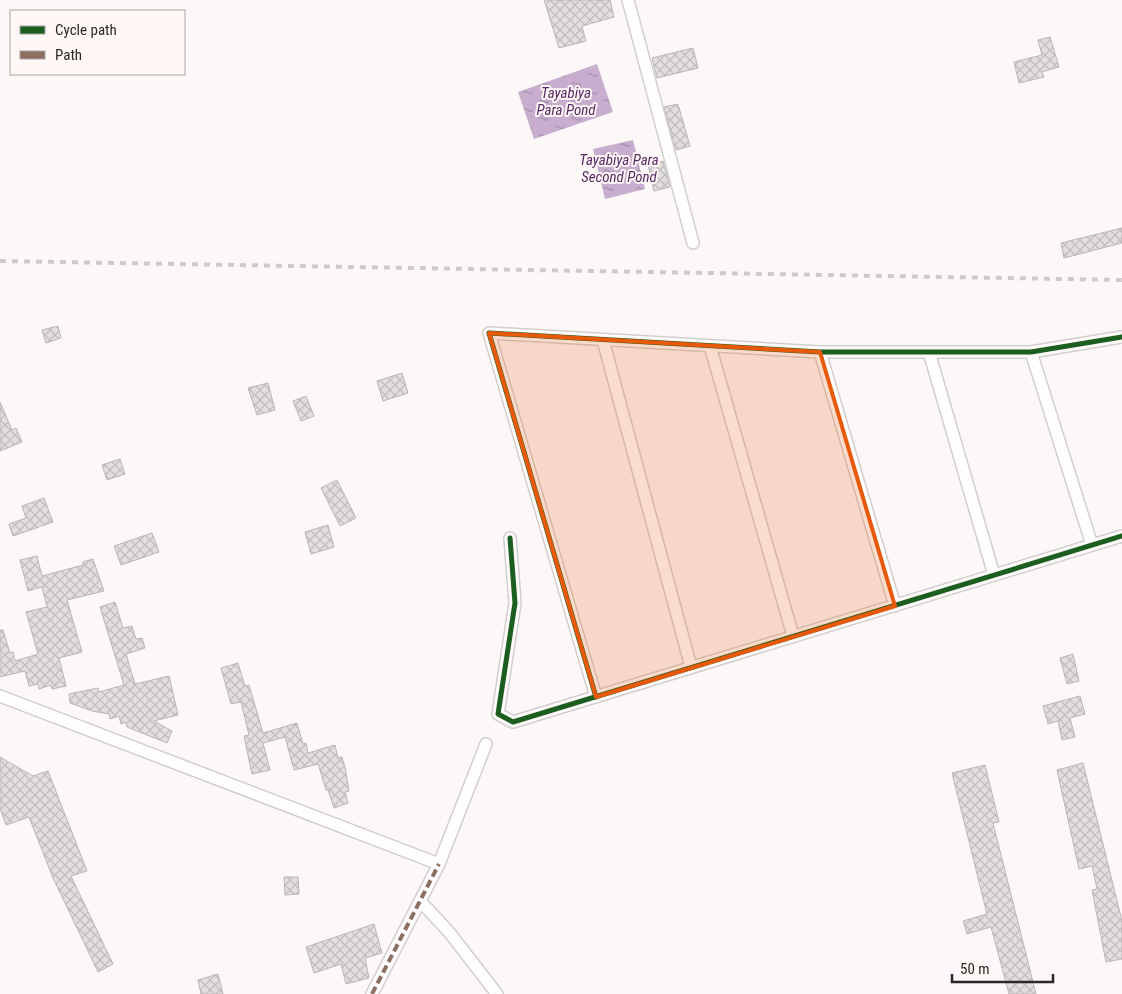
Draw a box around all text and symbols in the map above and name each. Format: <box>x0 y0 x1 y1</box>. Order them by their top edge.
legend <box>10 10 185 75</box>
text: Cycle path <box>55 21 117 39</box>
text: Path <box>55 46 82 64</box>
water label: Tayabiya Para Pond <box>536 84 596 119</box>
water label: Tayabiya Para Second Pond <box>579 151 659 186</box>
scale bar <box>952 952 1053 984</box>
text: 50 m <box>960 960 990 978</box>

